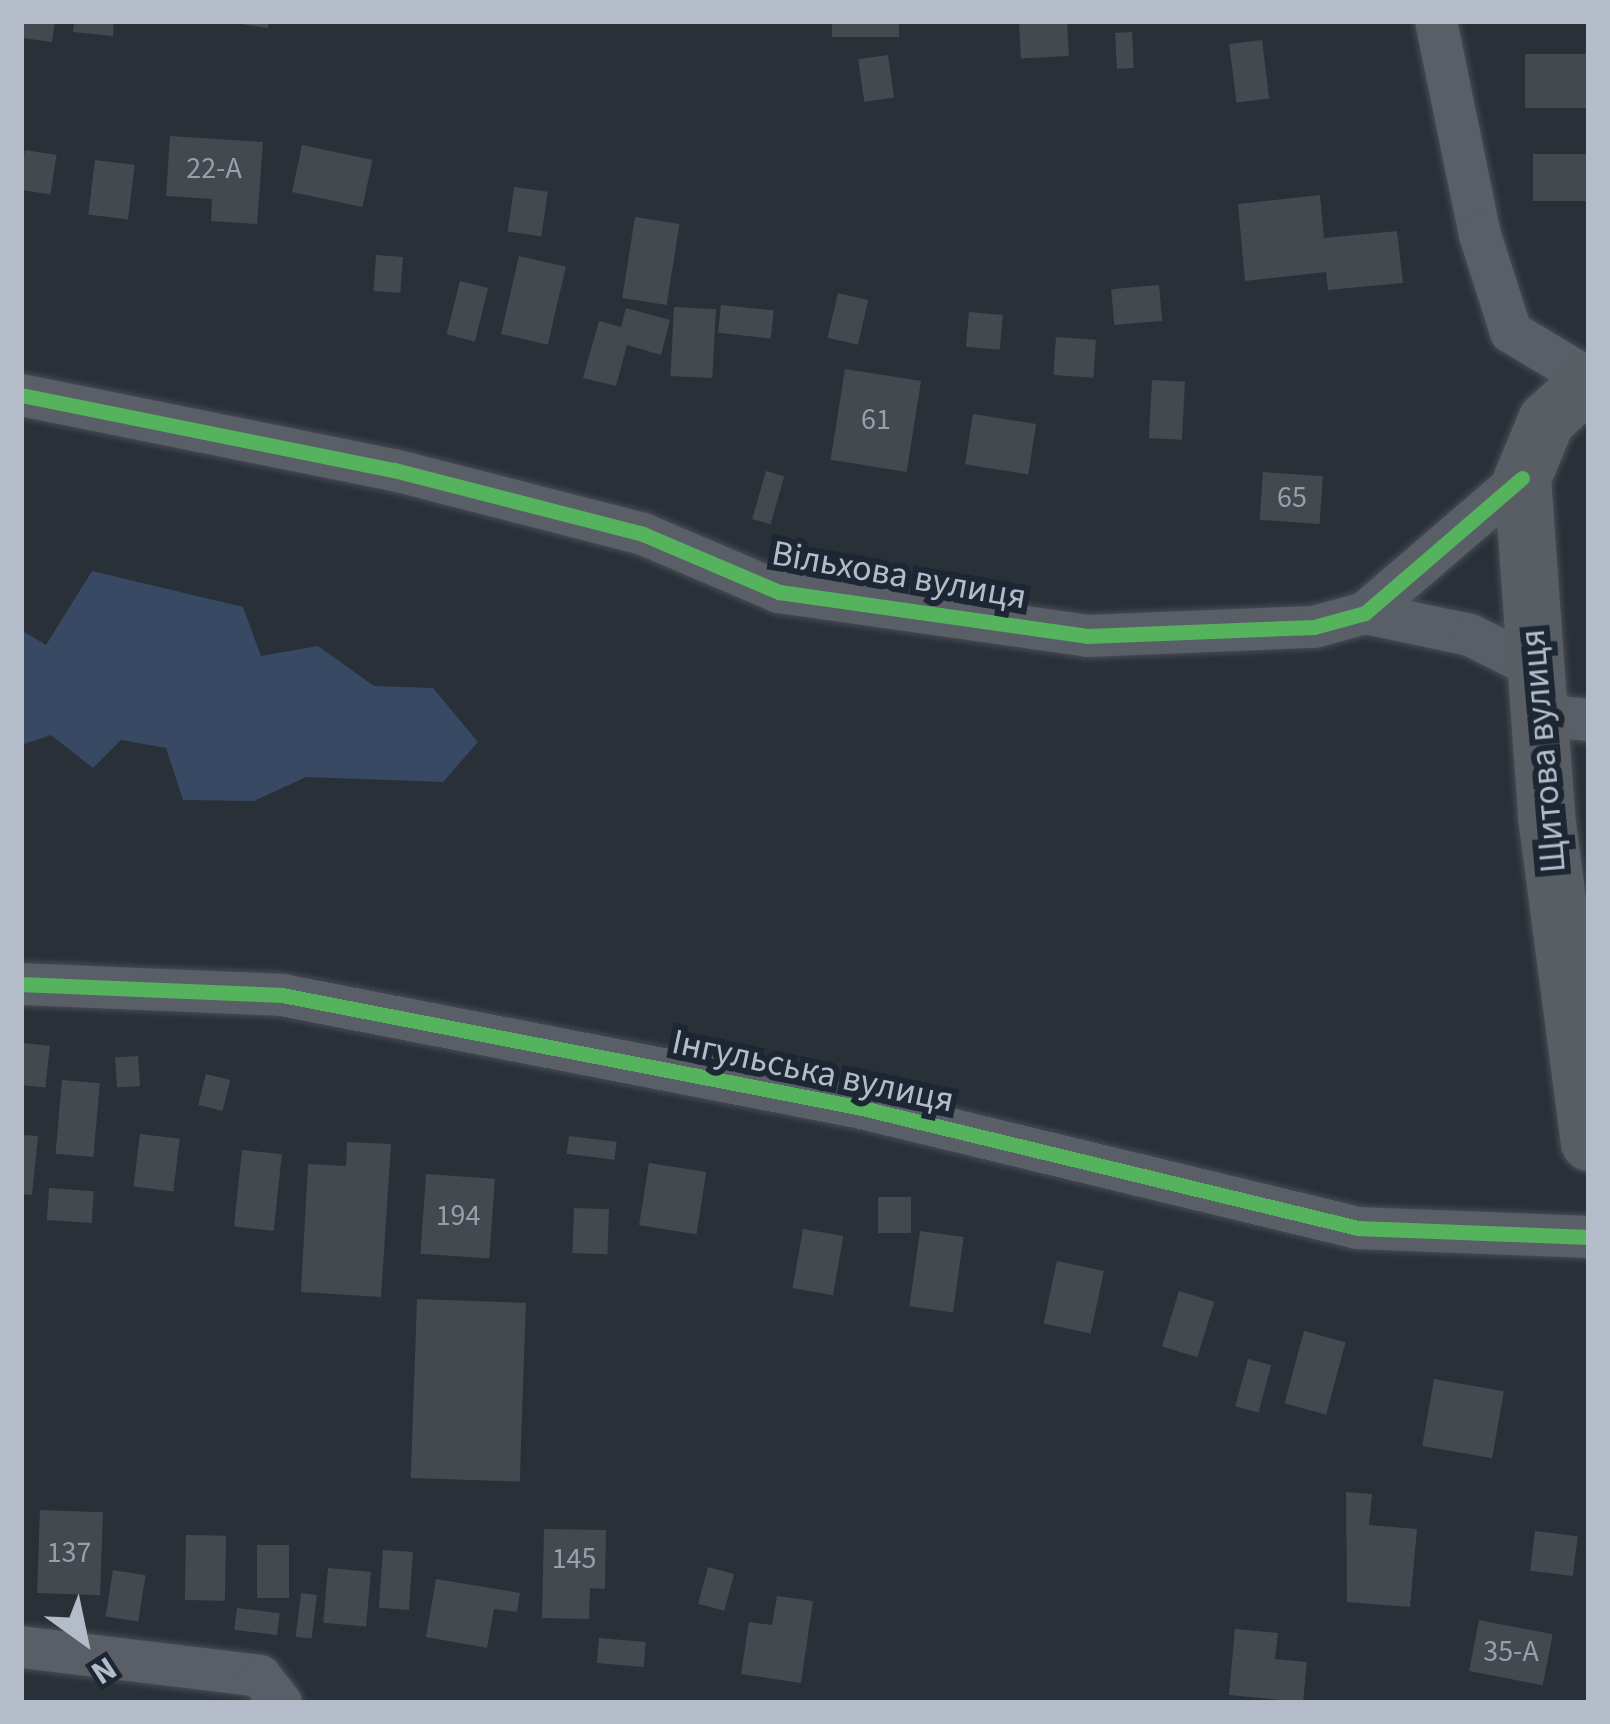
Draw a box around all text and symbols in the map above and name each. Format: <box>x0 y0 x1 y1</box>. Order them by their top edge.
house number: 22-А <box>186 151 242 187</box>
house number: 61 <box>861 402 891 438</box>
house number: 65 <box>1277 480 1307 516</box>
street label: Вільхова вулиця <box>768 531 1030 619</box>
street label: Щитова вулиця <box>1511 627 1575 875</box>
street label: Інгульська вулиця <box>668 1020 958 1122</box>
house number: 194 <box>436 1198 480 1234</box>
house number: 137 <box>47 1535 91 1571</box>
house number: 145 <box>552 1541 596 1577</box>
north arrow <box>24 1580 144 1700</box>
house number: 35-А <box>1483 1634 1539 1670</box>
text: N <box>82 1645 126 1696</box>

